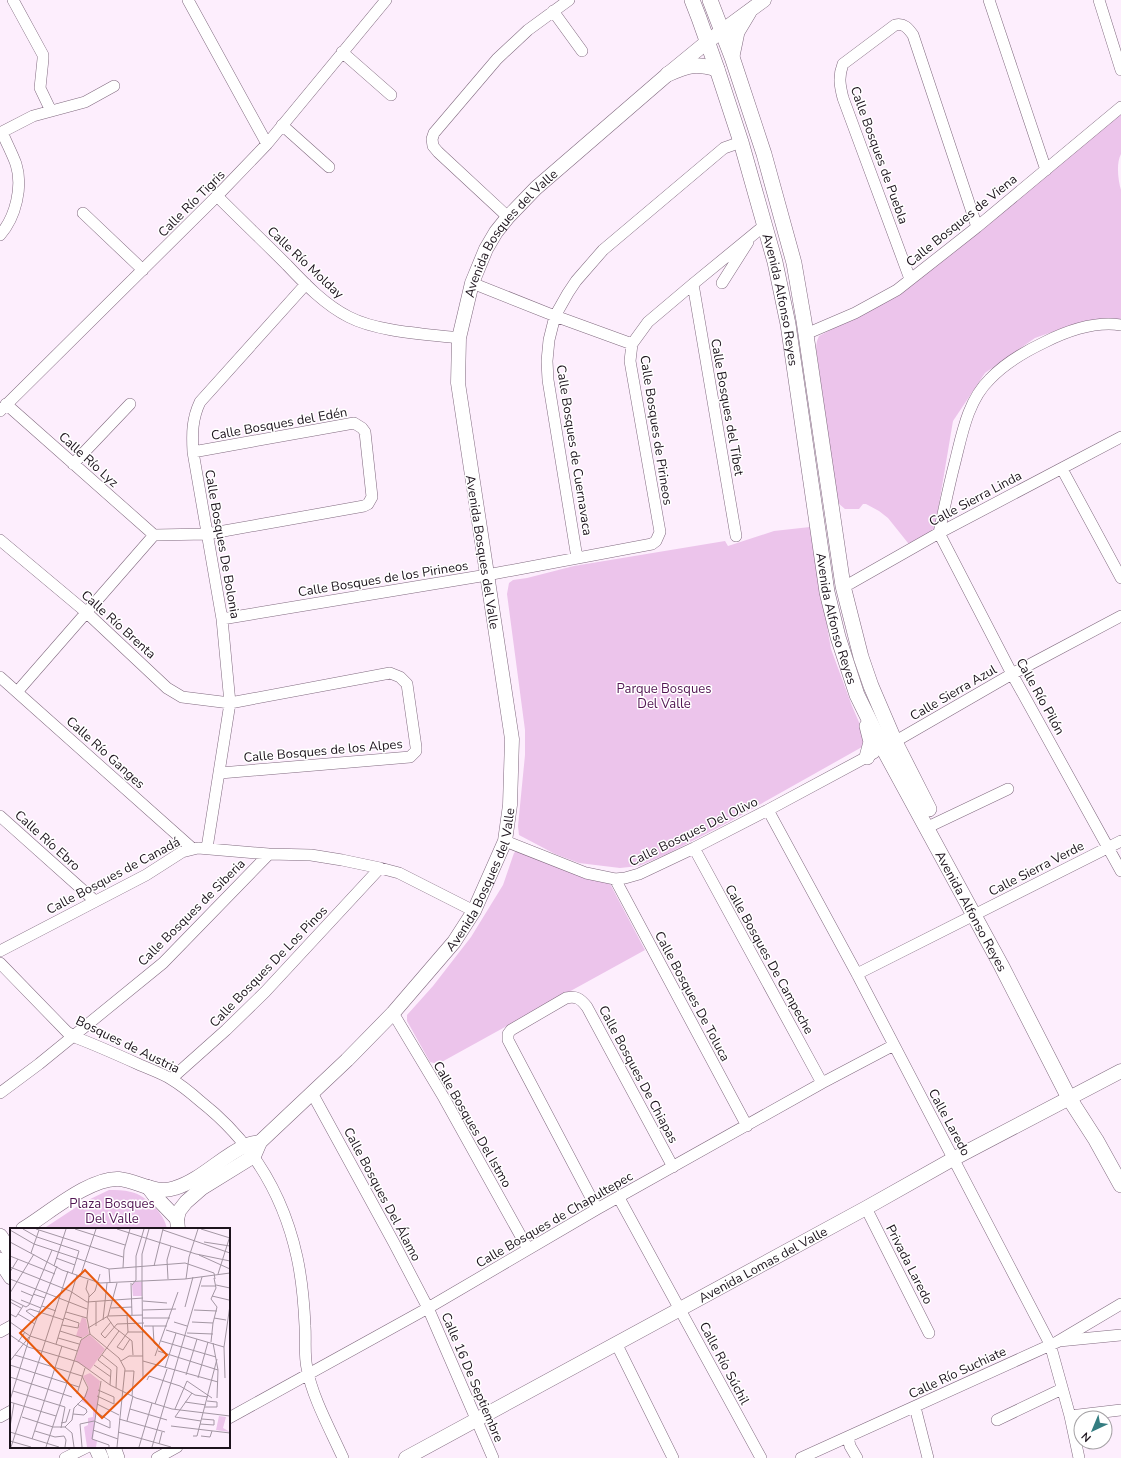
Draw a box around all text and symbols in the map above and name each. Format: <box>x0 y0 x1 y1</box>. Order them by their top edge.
street label: Calle Bosques de Puebla <box>846 84 912 227</box>
street label: Avenida Bosques del Valle <box>461 165 562 300</box>
street label: Calle Río Tigris <box>154 166 229 241</box>
street label: Calle Bosques de Viena <box>902 170 1021 271</box>
street label: Calle Río Molday <box>263 222 348 303</box>
street label: Avenida Alfonso Reyes <box>757 231 802 367</box>
street label: Calle Bosques del Tíbet <box>706 337 748 477</box>
street label: Calle Bosques de Pirineos <box>635 354 677 506</box>
street label: Calle Bosques de Cuernavaca <box>552 363 596 537</box>
street label: Calle Bosques del Edén <box>210 403 349 445</box>
street label: Calle Río Lyz <box>55 428 122 491</box>
street label: Calle Sierra Linda <box>926 467 1025 531</box>
street label: Calle Bosques De Bolonia <box>200 468 244 620</box>
street label: Avenida Bosques del Valle <box>461 474 503 631</box>
street label: Avenida Alfonso Reyes <box>811 552 861 687</box>
street label: Calle Bosques de los Pirineos <box>297 557 470 601</box>
street label: Calle Río Brenta <box>77 586 160 663</box>
street label: Calle Río Pilón <box>1012 655 1069 738</box>
street label: Calle Sierra Azul <box>907 661 1000 725</box>
park label: Parque Bosques Del Valle <box>617 680 711 713</box>
street label: Calle Río Ganges <box>62 713 149 793</box>
street label: Calle Bosques de los Alpes <box>243 735 403 767</box>
street label: Calle Bosques Del Olivo <box>626 793 761 871</box>
street label: Calle Río Ebro <box>11 806 84 875</box>
street label: Avenida Bosques del Valle <box>442 807 520 955</box>
street label: Calle Bosques de Canadá <box>43 833 183 919</box>
street label: Calle Sierra Verde <box>986 837 1087 901</box>
street label: Avenida Alfonso Reyes <box>931 848 1011 975</box>
street label: Calle Bosques de Siberia <box>134 855 249 970</box>
street label: Calle Bosques De Campeche <box>720 882 818 1037</box>
street label: Calle Bosques De Los Pinos <box>206 902 332 1031</box>
street label: Calle Bosques De Toluca <box>650 928 734 1065</box>
street label: Calle Bosques De Chiapas <box>594 1002 682 1147</box>
street label: Bosques de Austria <box>73 1012 183 1078</box>
street label: Calle Bosques Del Istmo <box>429 1058 516 1191</box>
street label: Calle Laredo <box>924 1086 974 1159</box>
street label: Calle Bosques Del Álamo <box>339 1124 426 1265</box>
street label: Calle Bosques de Chapultepec <box>473 1167 636 1272</box>
park label: Plaza Bosques Del Valle <box>69 1195 155 1228</box>
street label: Privada Laredo <box>881 1221 937 1307</box>
street label: Avenida Lomas del Valle <box>696 1223 831 1307</box>
inset map <box>10 1228 230 1448</box>
street label: Calle 16 De Septiembre <box>437 1310 508 1445</box>
street label: Calle Río Súchil <box>695 1319 754 1408</box>
street label: Calle Río Suchiate <box>906 1342 1009 1403</box>
north arrow <box>1073 1410 1113 1450</box>
text: N <box>1078 1429 1095 1445</box>

